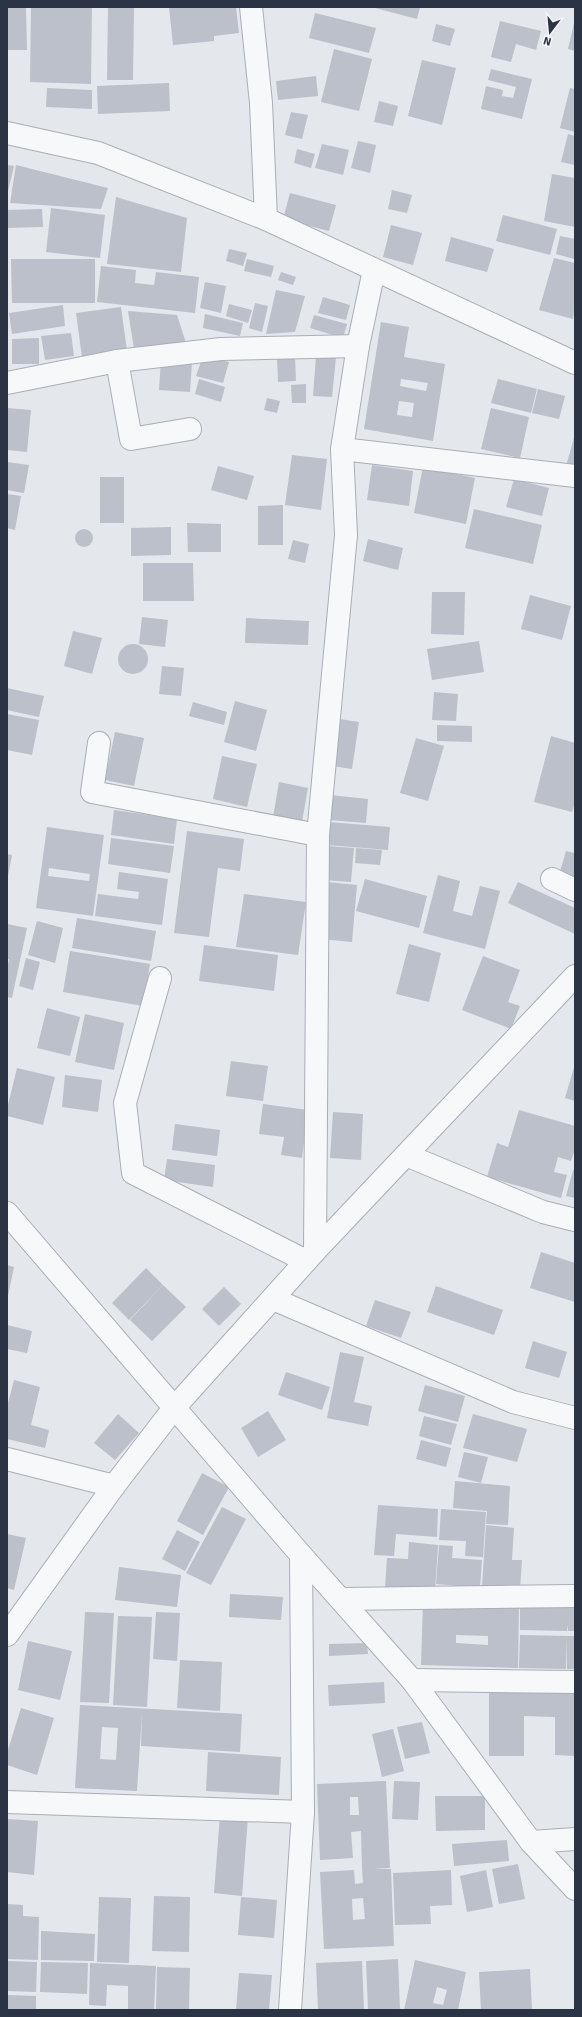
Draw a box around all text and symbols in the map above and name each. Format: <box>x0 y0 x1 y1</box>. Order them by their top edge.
north arrow <box>530 12 570 52</box>
text: N <box>542 34 553 48</box>

